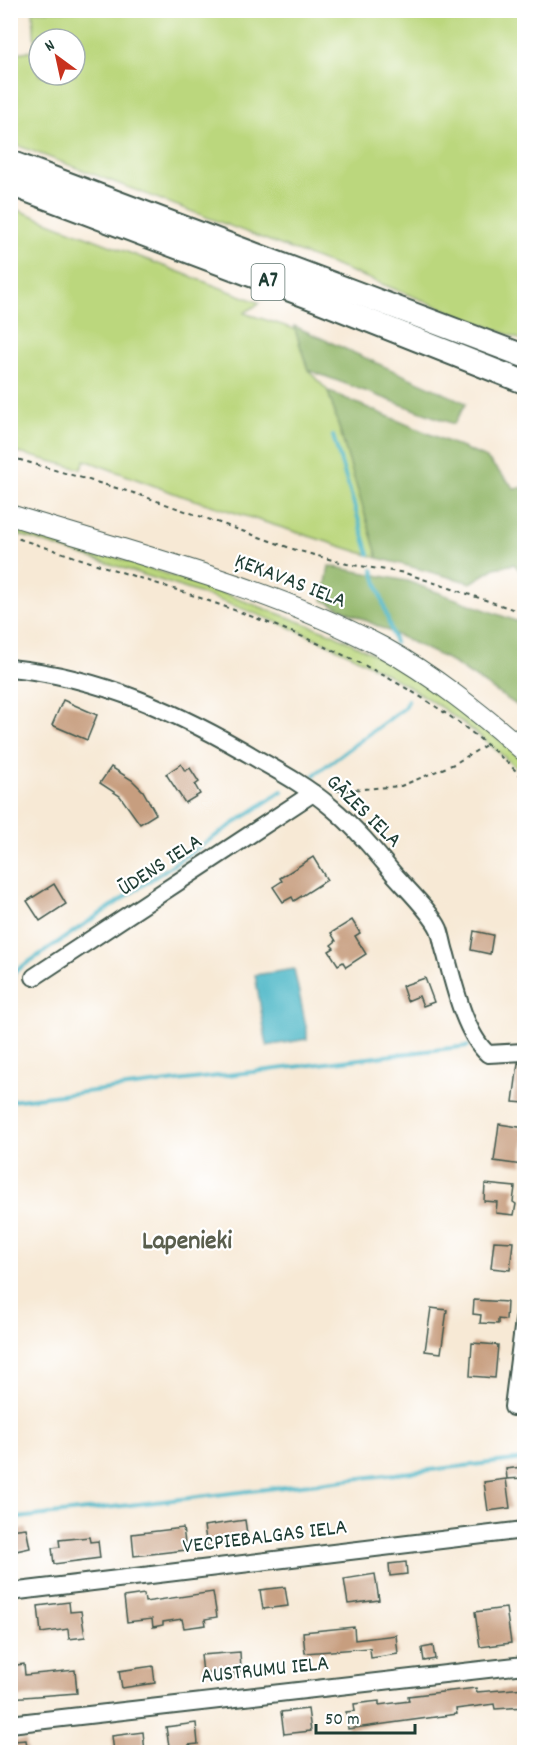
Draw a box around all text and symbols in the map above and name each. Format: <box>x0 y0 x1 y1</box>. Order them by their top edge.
north arrow <box>27 27 87 87</box>
text: N <box>41 35 60 58</box>
road number: A7 <box>252 264 284 300</box>
street label: ĶEKAVAS IELA <box>230 546 350 618</box>
street label: GĀZES IELA <box>318 768 408 856</box>
street label: ŪDENS IELA <box>113 827 209 905</box>
district label: Lapenieki <box>142 1224 232 1261</box>
street label: VECPIEBALGAS IELA <box>181 1513 349 1563</box>
street label: AUSTRUMU IELA <box>199 1649 331 1693</box>
scale bar <box>316 1697 415 1735</box>
text: 50 m <box>325 1708 360 1733</box>

